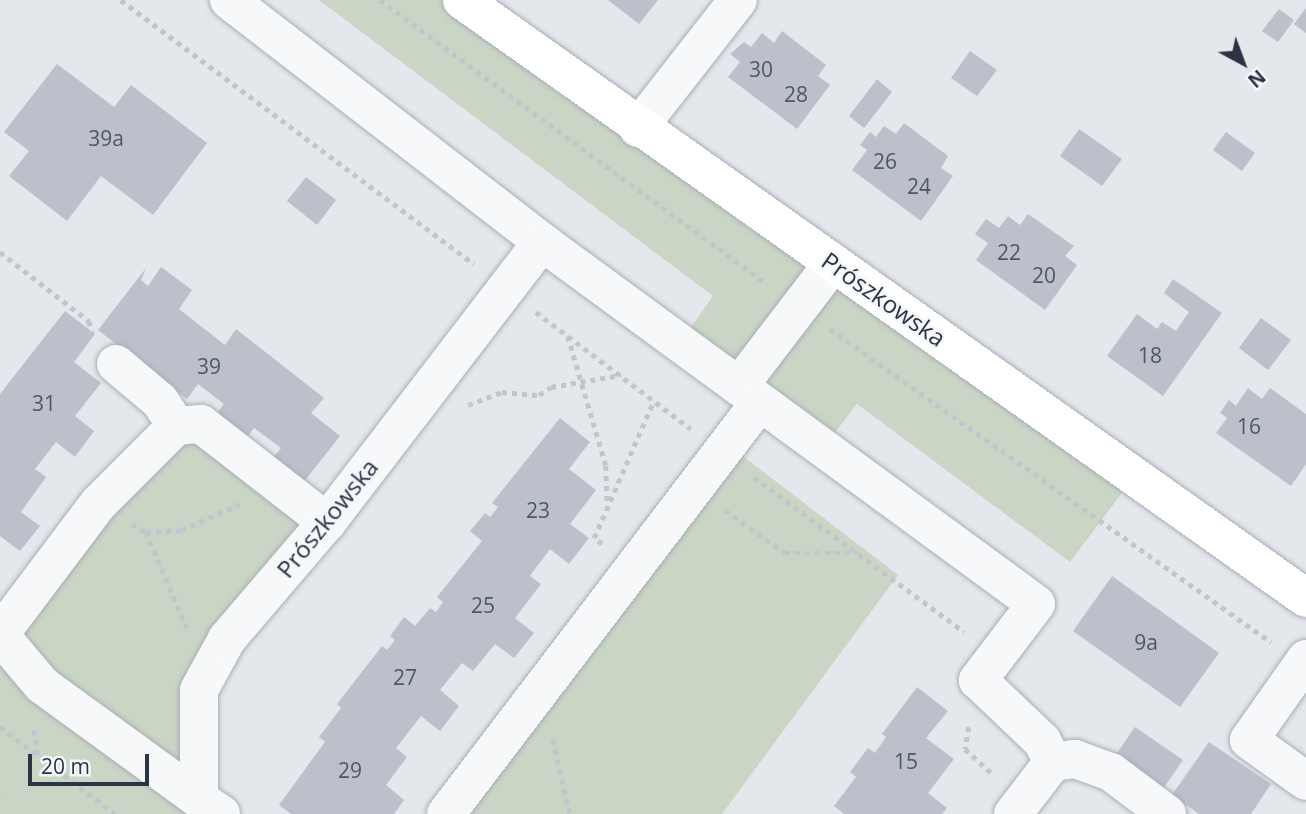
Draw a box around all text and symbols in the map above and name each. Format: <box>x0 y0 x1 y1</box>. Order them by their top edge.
north arrow <box>1208 28 1278 98</box>
house number: 30 <box>749 56 773 82</box>
text: N <box>1242 64 1271 94</box>
house number: 28 <box>784 81 808 107</box>
house number: 39a <box>88 125 124 151</box>
house number: 26 <box>873 148 897 174</box>
house number: 24 <box>907 173 931 199</box>
house number: 22 <box>997 239 1021 265</box>
street label: Prószkowska <box>817 246 951 352</box>
house number: 20 <box>1032 262 1056 288</box>
house number: 18 <box>1138 342 1162 368</box>
house number: 39 <box>197 353 221 379</box>
house number: 31 <box>32 390 56 416</box>
house number: 16 <box>1237 413 1261 439</box>
street label: Prószkowska <box>270 453 384 583</box>
house number: 23 <box>526 497 550 523</box>
house number: 25 <box>471 592 495 618</box>
house number: 9a <box>1134 629 1158 655</box>
house number: 27 <box>393 664 417 690</box>
scale bar <box>32 740 152 784</box>
house number: 15 <box>894 748 918 774</box>
text: 20 m <box>41 752 90 780</box>
house number: 29 <box>338 757 362 783</box>

